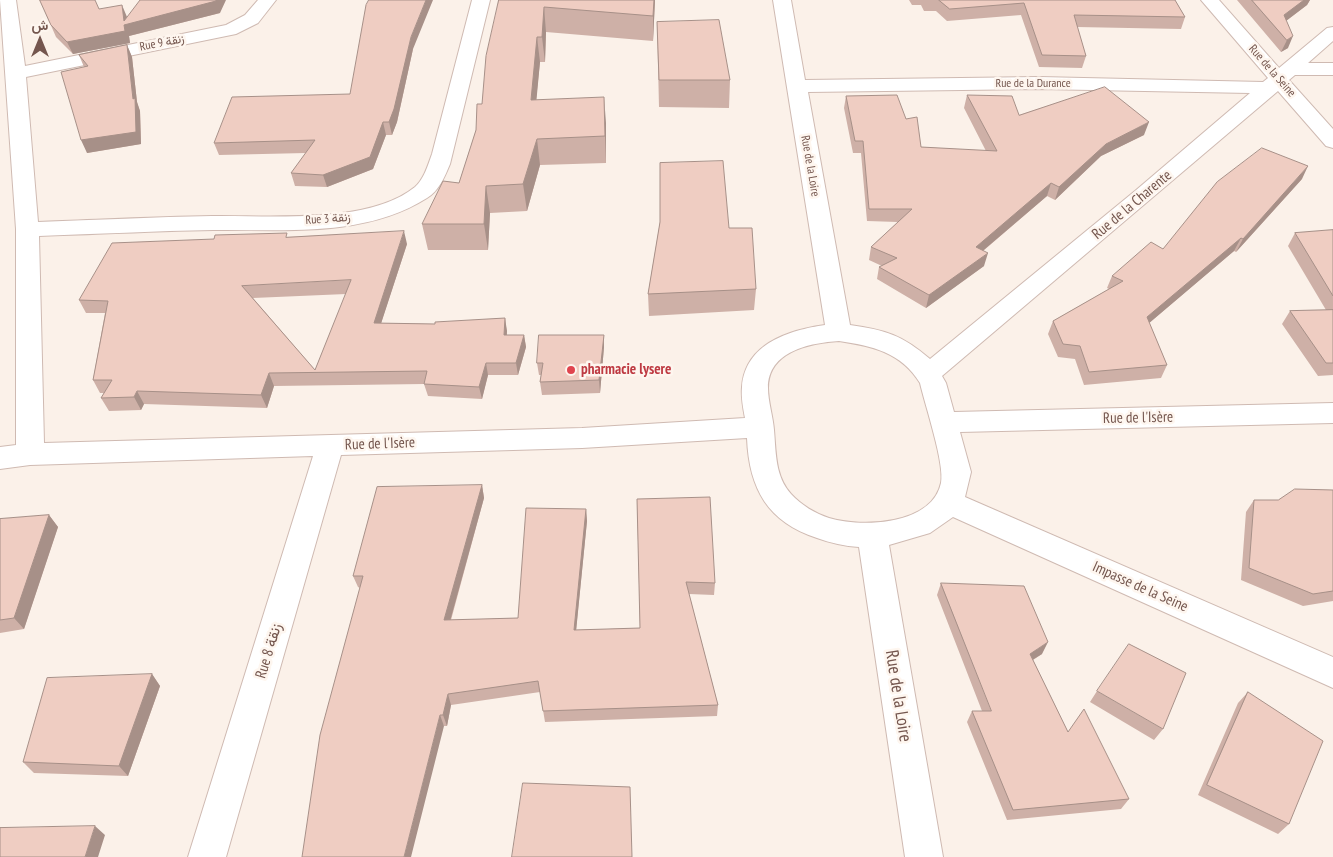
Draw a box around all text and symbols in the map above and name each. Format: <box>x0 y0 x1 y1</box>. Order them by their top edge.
north arrow <box>15 15 65 65</box>
text: ش <box>32 16 48 34</box>
street label: Rue 9 زنقة <box>138 32 186 54</box>
street label: Rue de la Seine <box>1245 42 1299 100</box>
street label: Rue de la Durance <box>995 77 1071 91</box>
street label: Rue de la Loire <box>798 134 822 198</box>
street label: Rue de la Charente <box>1089 167 1175 243</box>
street label: Rue 3 زنقة <box>305 210 351 228</box>
place label: pharmacie lysere <box>581 361 671 379</box>
marker: pharmacie lysere <box>565 364 577 376</box>
street label: Rue de l'Isère <box>1103 408 1173 428</box>
street label: Rue de l'Isère <box>345 434 415 454</box>
street label: Impasse de la Seine <box>1090 558 1190 616</box>
street label: Rue 8 زنقة <box>252 621 286 681</box>
street label: Rue de la Loire <box>880 649 916 743</box>

